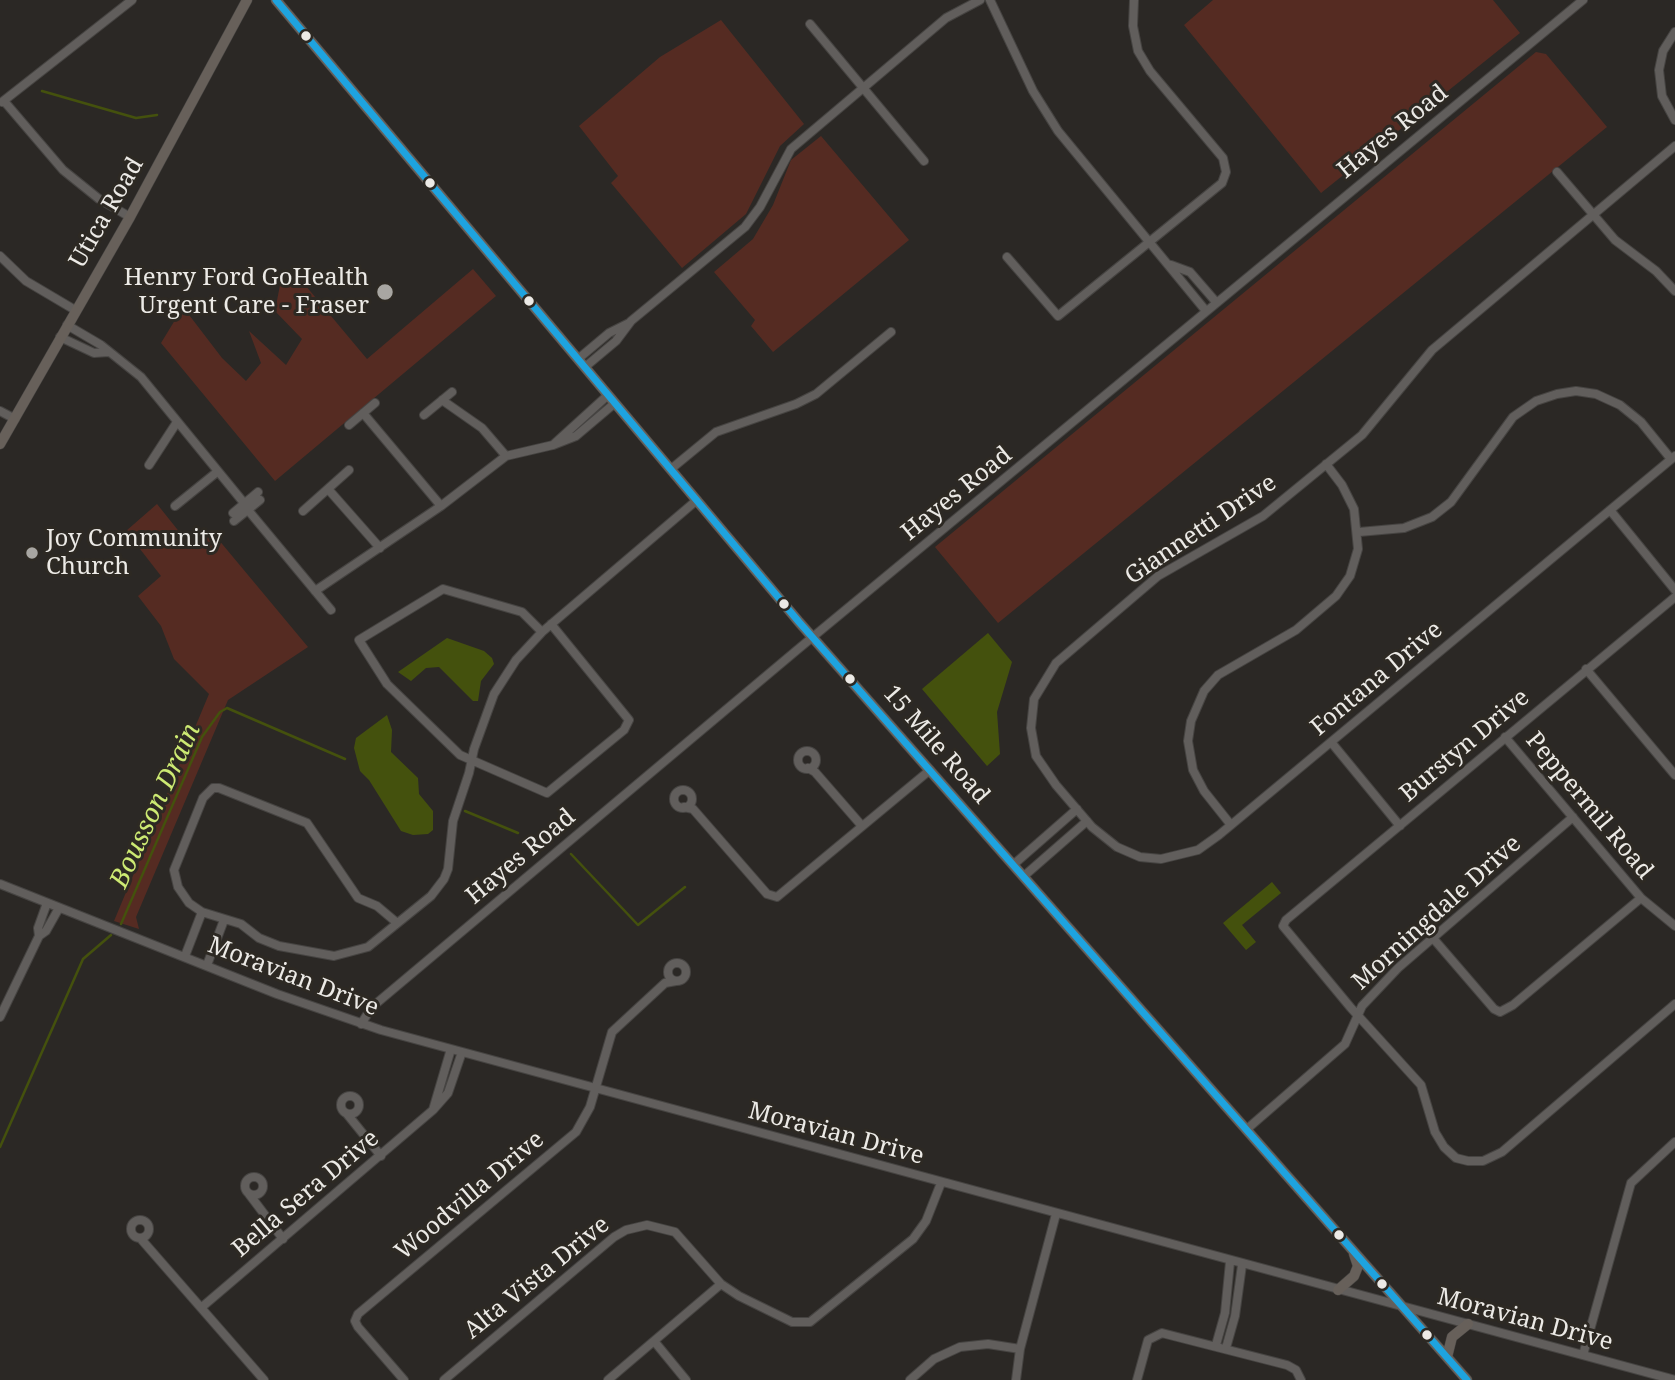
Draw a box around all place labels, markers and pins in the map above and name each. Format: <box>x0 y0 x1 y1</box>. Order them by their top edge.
unlabelled marker <box>299 29 313 43</box>
unlabelled marker <box>423 176 437 190</box>
place label: Henry Ford GoHealth Urgent Care - Fraser <box>124 264 369 320</box>
marker: Henry Ford GoHealth Urgent Care - Fraser <box>375 282 395 302</box>
unlabelled marker <box>522 294 536 308</box>
place label: Joy Community Church <box>46 525 222 581</box>
marker: Joy Community Church <box>24 545 40 561</box>
unlabelled marker <box>777 597 791 611</box>
unlabelled marker <box>843 672 857 686</box>
unlabelled marker <box>1332 1228 1346 1242</box>
unlabelled marker <box>1375 1277 1389 1291</box>
unlabelled marker <box>1420 1328 1434 1342</box>

